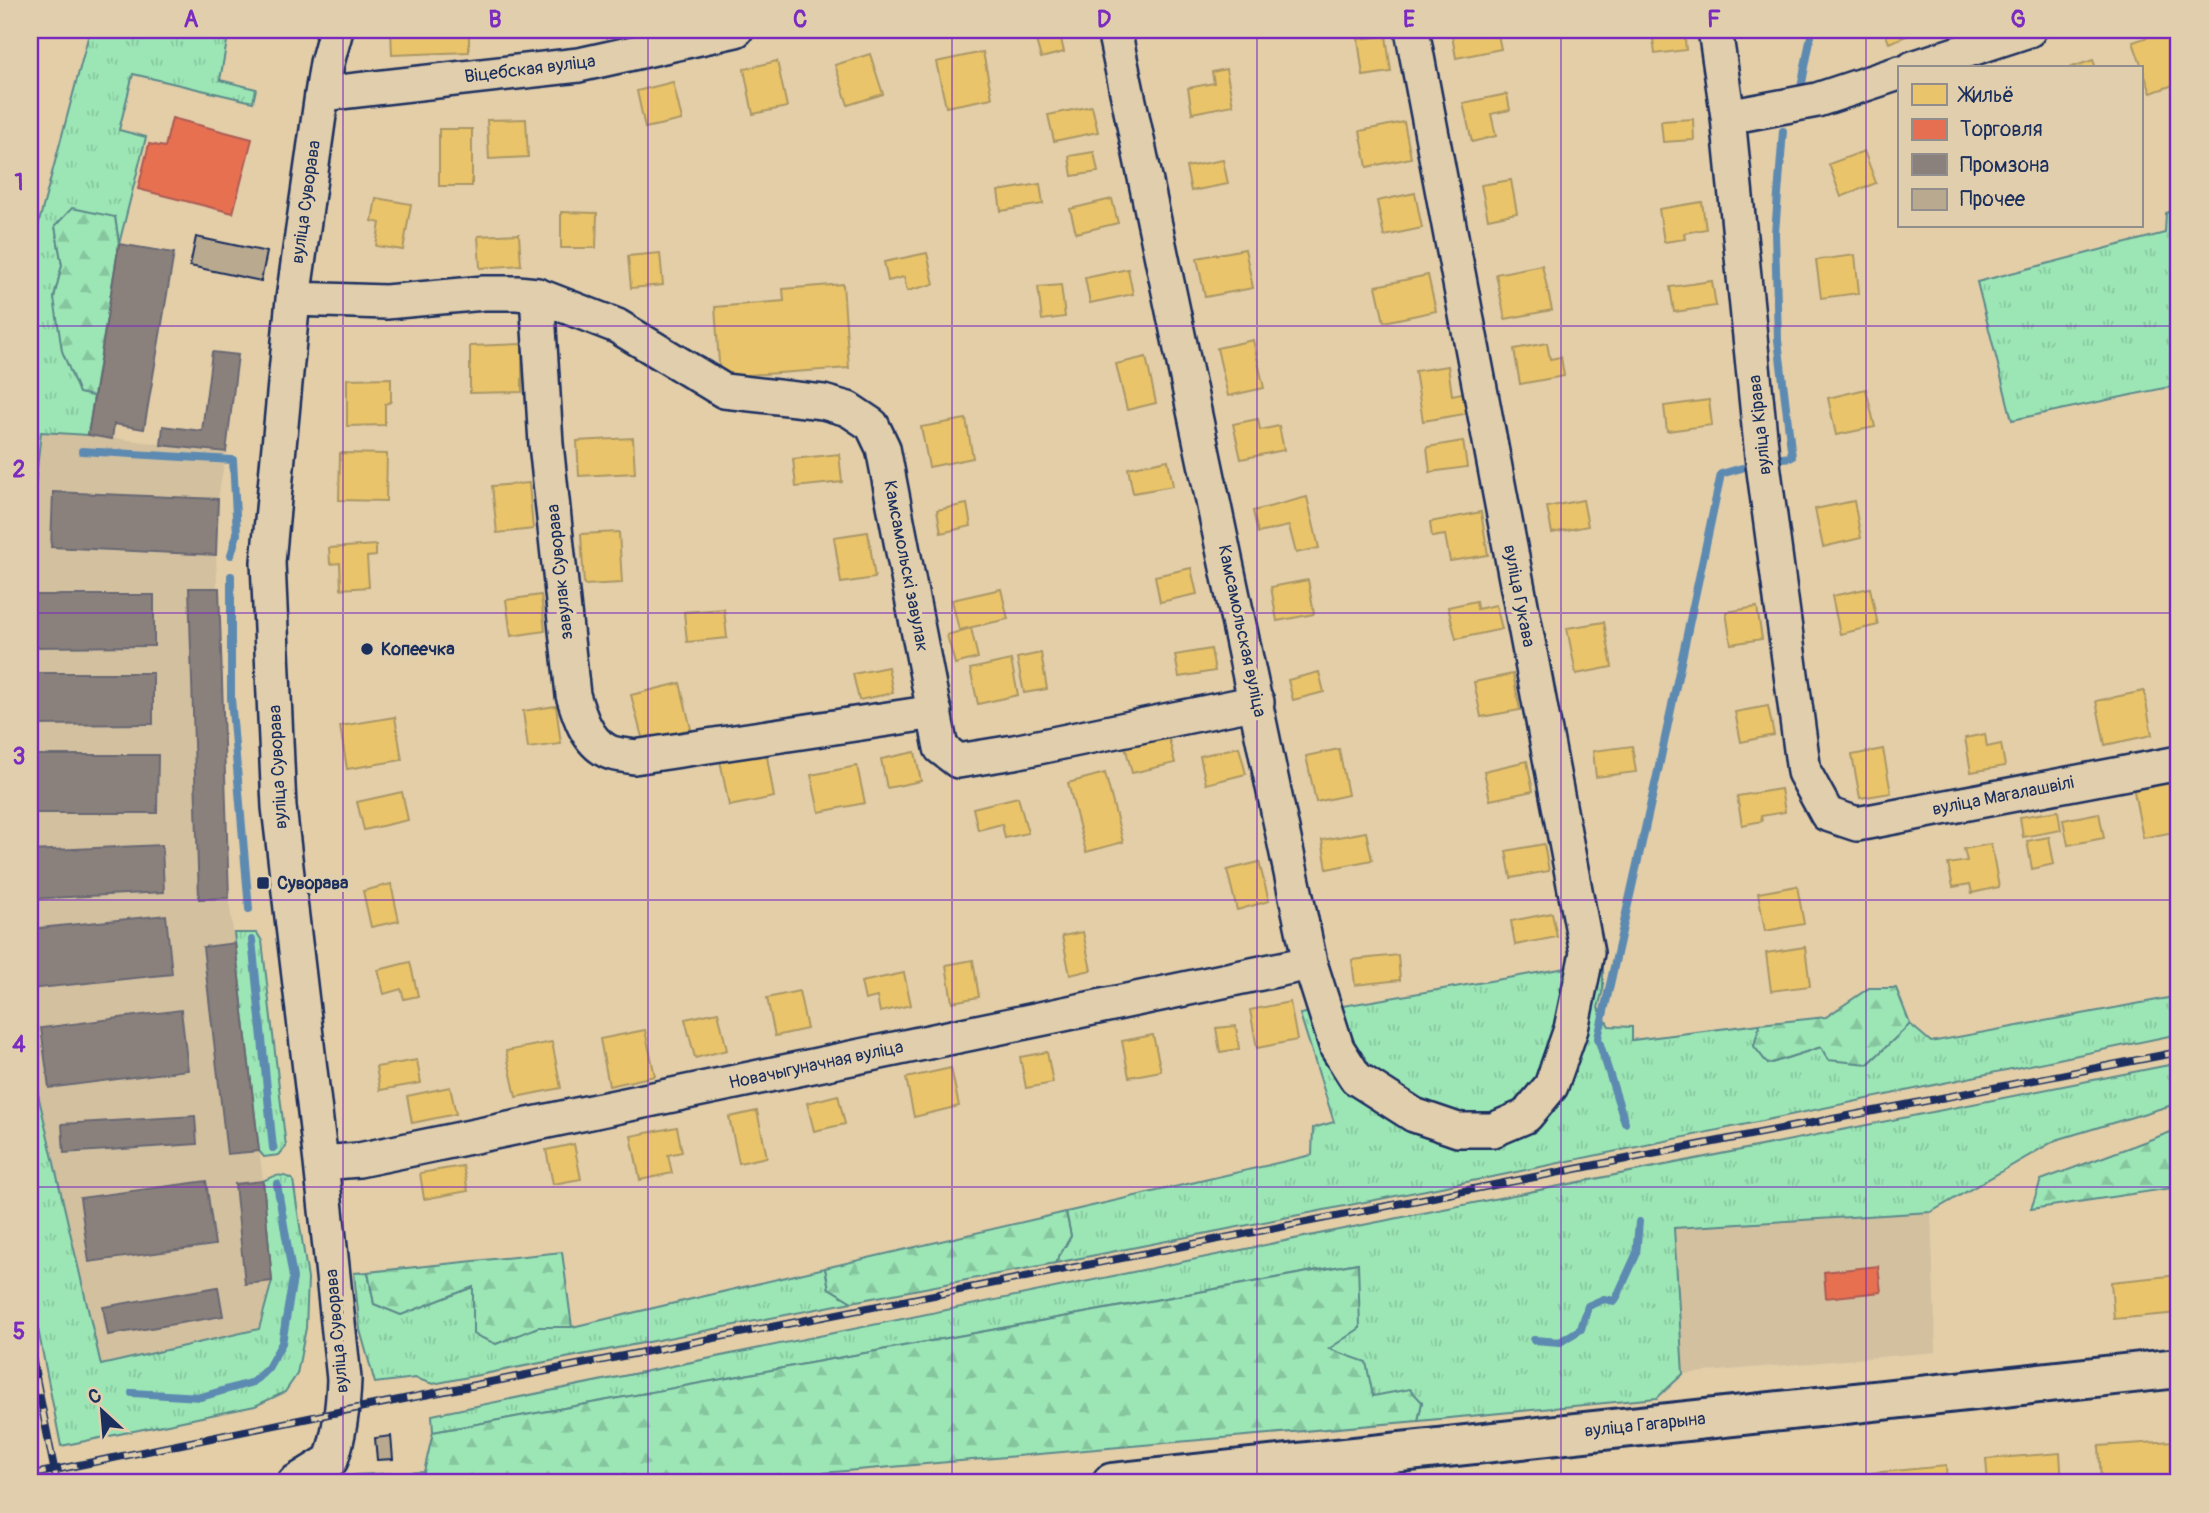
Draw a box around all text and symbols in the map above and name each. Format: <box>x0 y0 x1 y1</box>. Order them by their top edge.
text: A <box>184 5 199 34</box>
text: B <box>488 5 502 34</box>
text: C <box>793 5 807 34</box>
text: D <box>1097 5 1111 34</box>
text: E <box>1403 5 1415 34</box>
text: F <box>1707 5 1721 34</box>
text: G <box>2010 5 2026 34</box>
street label: Віцебская вуліца <box>463 50 597 88</box>
legend <box>1898 66 2142 228</box>
text: Жильё <box>1957 82 2014 109</box>
text: Торговля <box>1960 116 2043 143</box>
street label: вуліца Суворава <box>286 139 326 265</box>
text: Промзона <box>1960 152 2049 179</box>
text: 1 <box>15 168 24 197</box>
text: Прочее <box>1960 186 2026 213</box>
street label: вуліца Кірава <box>1743 374 1777 476</box>
text: 2 <box>13 455 26 484</box>
street label: Камсамольскі завулак <box>878 479 934 653</box>
street label: завулак Суворава <box>541 503 579 641</box>
street label: Камсамольская вуліца <box>1213 543 1271 719</box>
street label: вуліца Гукава <box>1498 543 1540 649</box>
place label: Копеечка <box>381 638 455 661</box>
marker: Копеечка <box>359 641 375 657</box>
street label: вуліца Суворава <box>263 704 293 830</box>
text: 3 <box>13 742 25 771</box>
street label: вуліца Магалашвілі <box>1930 771 2076 821</box>
place label: Суворава <box>277 872 349 895</box>
marker: Суворава <box>255 875 271 891</box>
text: 4 <box>12 1030 26 1059</box>
street label: Новачыгуначная вуліца <box>727 1035 905 1095</box>
street label: вуліца Суворава <box>320 1268 354 1394</box>
text: 5 <box>13 1317 25 1346</box>
north arrow <box>66 1376 136 1446</box>
text: С <box>84 1383 106 1410</box>
street label: вуліца Гагарына <box>1583 1407 1707 1443</box>

